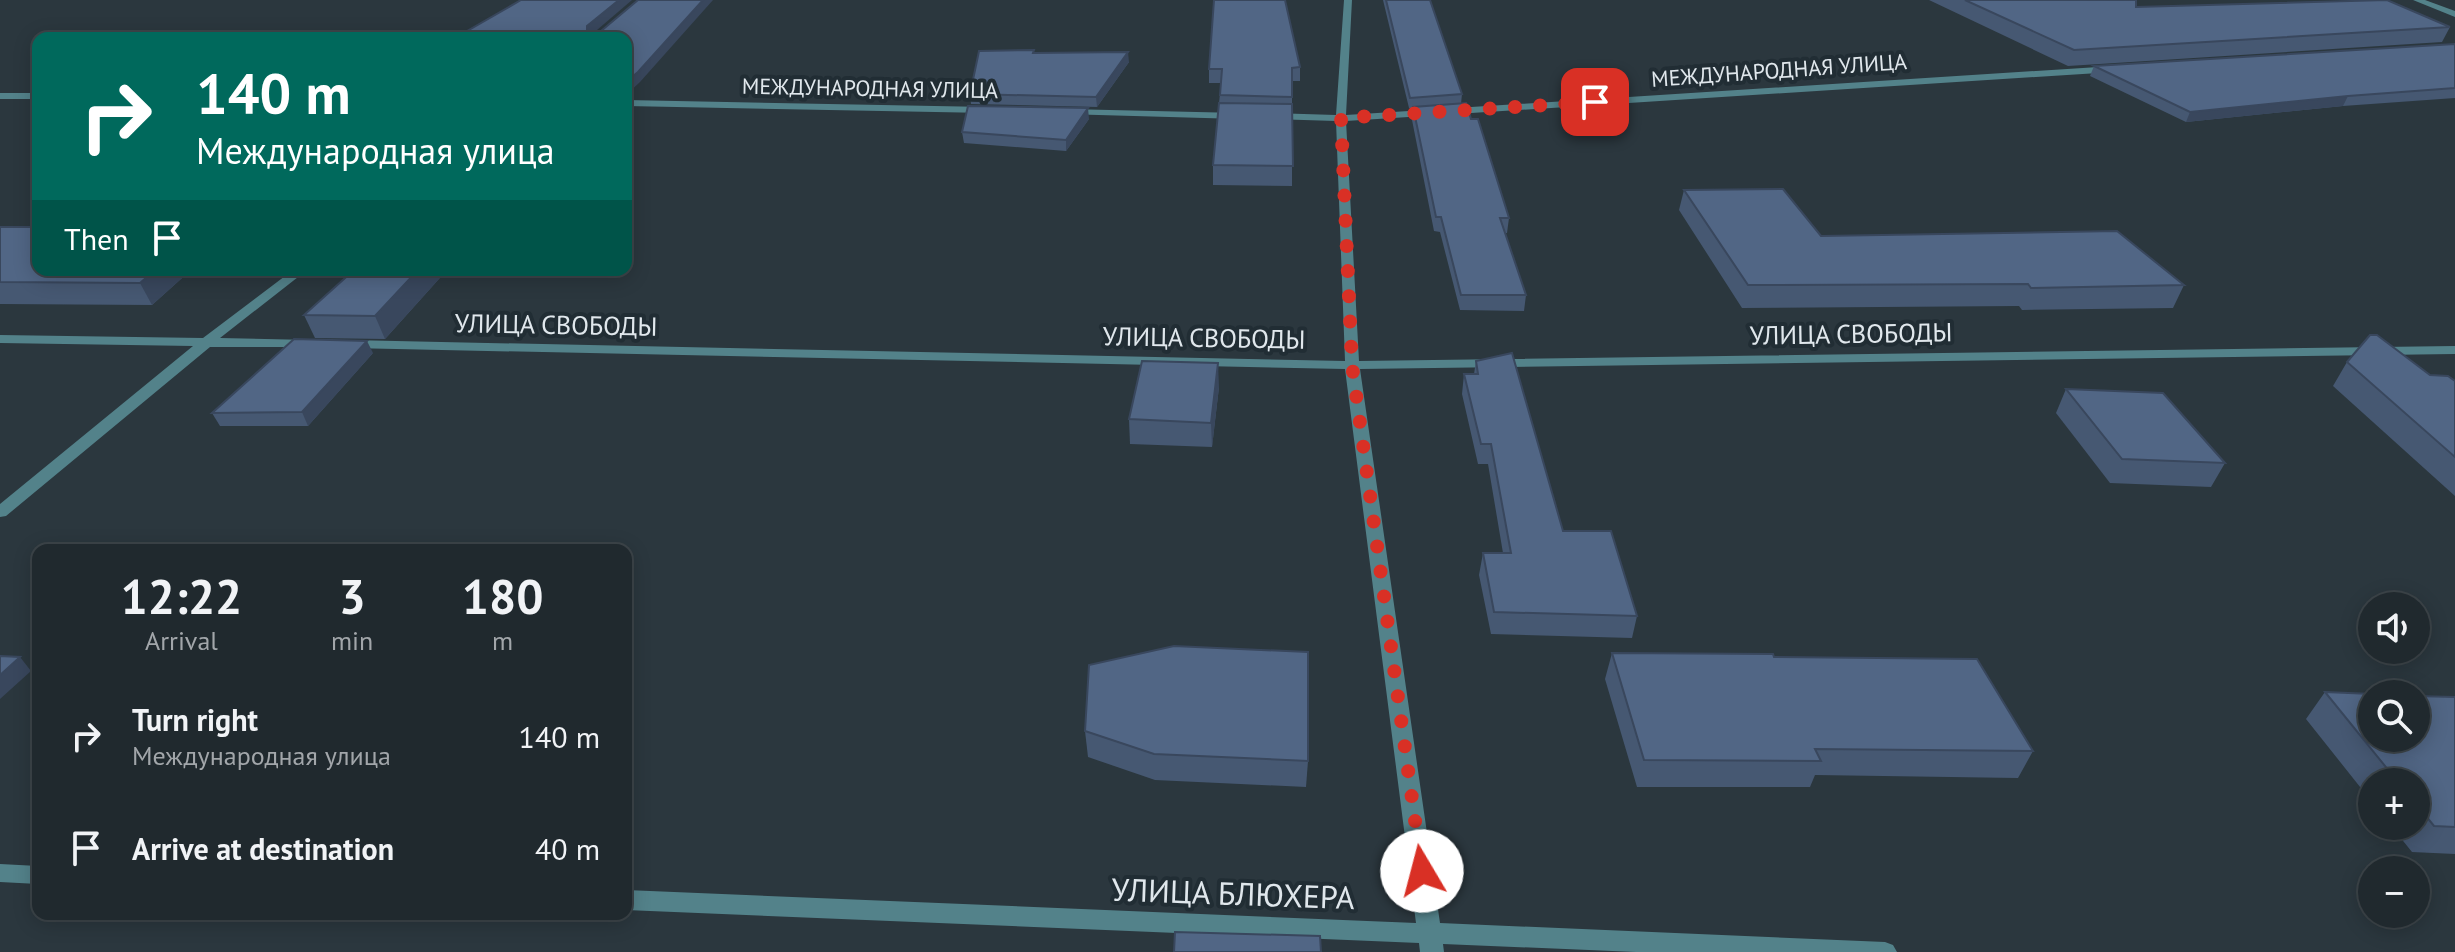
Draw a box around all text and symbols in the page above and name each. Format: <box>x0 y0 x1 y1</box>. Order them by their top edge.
street label: МЕЖДУНАРОДНАЯ УЛИЦА <box>1650 47 1908 93</box>
text: 140 m <box>196 57 351 129</box>
icon: right <box>64 64 168 168</box>
pin <box>1561 68 1629 136</box>
street label: МЕЖДУНАРОДНАЯ УЛИЦА <box>742 72 998 104</box>
icon: arrive <box>1573 80 1617 124</box>
text: Международная улица <box>196 127 555 174</box>
icon: arrive <box>145 216 189 260</box>
text: Then <box>64 219 129 258</box>
street label: УЛИЦА СВОБОДЫ <box>454 306 658 343</box>
street label: УЛИЦА СВОБОДЫ <box>1749 315 1953 352</box>
street label: УЛИЦА СВОБОДЫ <box>1102 319 1306 356</box>
text: 12:22 <box>121 565 242 627</box>
text: 3 <box>338 565 366 627</box>
text: 180 <box>462 565 543 627</box>
map controls <box>2358 592 2430 928</box>
button: sound <box>2358 592 2430 664</box>
text: Arrival <box>145 624 218 657</box>
text: min <box>331 624 373 657</box>
text: m <box>492 624 513 657</box>
button: search <box>2358 680 2430 752</box>
text: Turn right <box>132 700 258 739</box>
icon: right <box>64 714 108 758</box>
text: 140 m <box>519 717 600 756</box>
text: Международная улица <box>132 739 391 772</box>
button: + <box>2358 768 2430 840</box>
icon: arrive <box>64 826 108 870</box>
text: Arrive at destination <box>132 829 394 868</box>
text: 40 m <box>535 829 600 868</box>
position arrow <box>1380 829 1464 913</box>
button: − <box>2358 856 2430 928</box>
street label: УЛИЦА БЛЮХЕРА <box>1111 868 1356 918</box>

